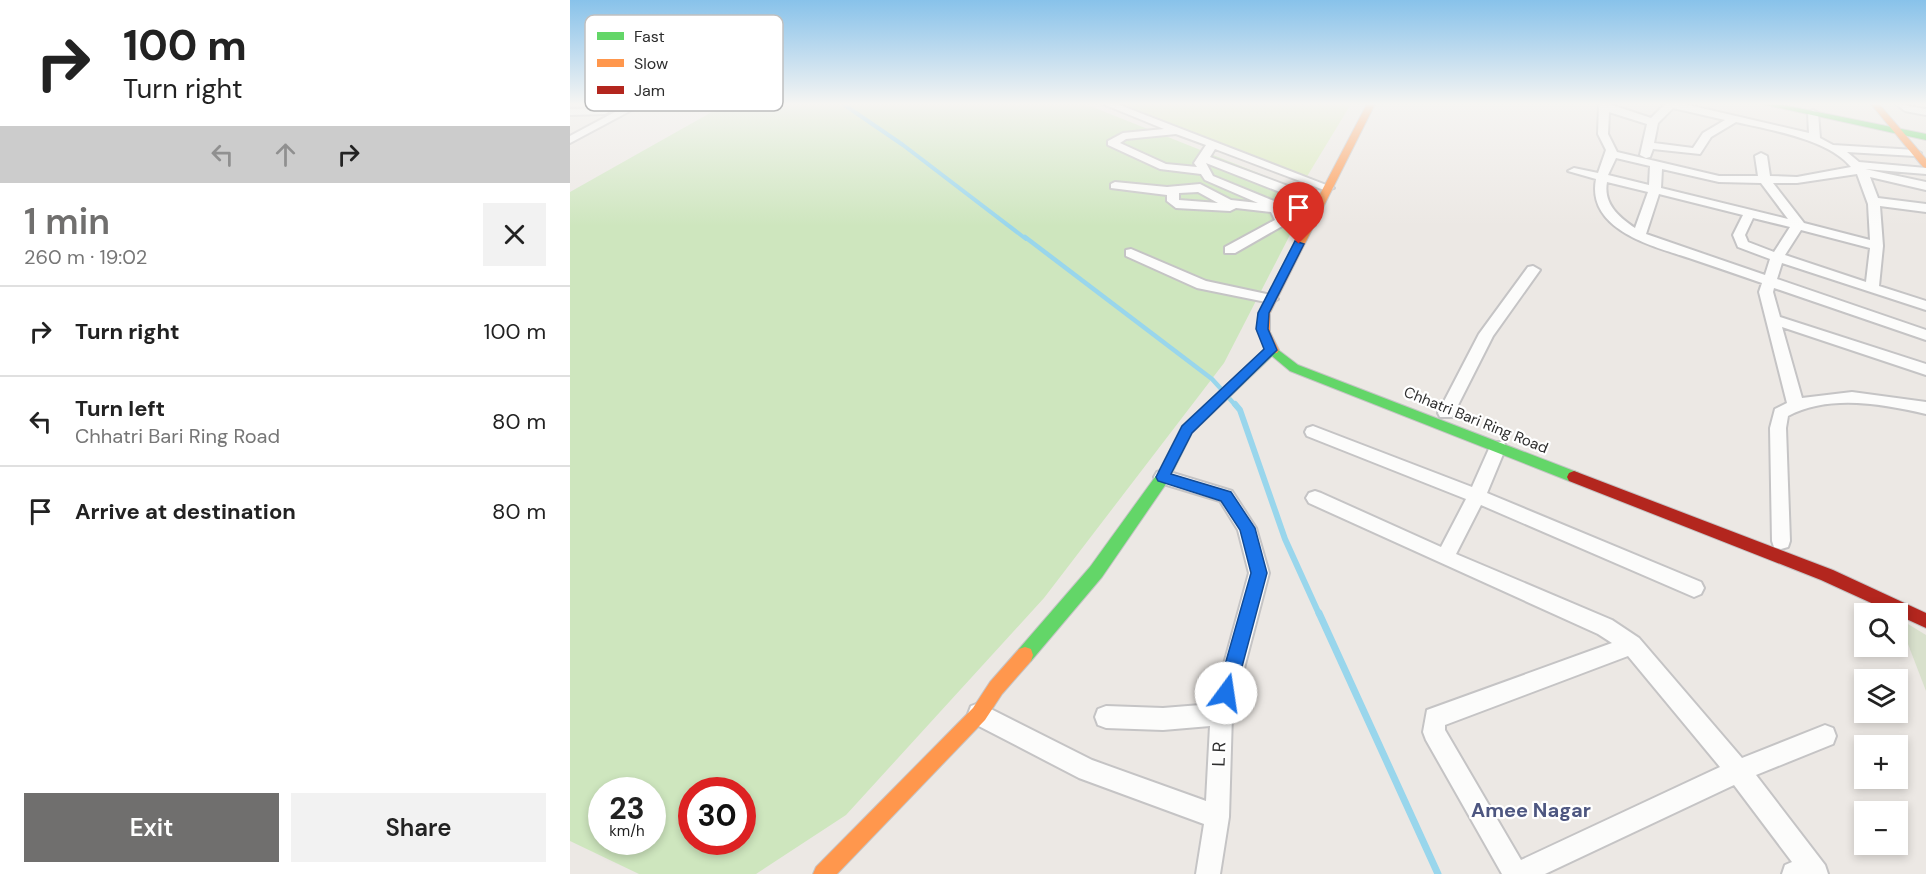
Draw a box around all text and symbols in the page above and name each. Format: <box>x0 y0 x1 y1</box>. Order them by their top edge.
legend <box>585 15 783 111</box>
text: 100 m <box>123 18 247 73</box>
icon: right <box>24 24 102 102</box>
text: Fast <box>634 26 665 47</box>
text: Slow <box>634 53 668 74</box>
text: Turn right <box>123 71 243 106</box>
text: Jam <box>634 80 665 101</box>
icon: left <box>206 138 239 171</box>
icon: ahead <box>269 138 302 171</box>
icon: right <box>332 138 365 171</box>
pin <box>1273 182 1324 244</box>
icon: arrive <box>1282 191 1315 224</box>
text: 1 min <box>24 198 110 245</box>
button: close <box>483 203 546 266</box>
text: 260 m · 19:02 <box>24 244 147 270</box>
icon: right <box>24 315 57 348</box>
text: Turn right <box>75 317 180 346</box>
text: 100 m <box>484 317 546 346</box>
street label: Chhatri Bari Ring Road <box>1401 382 1551 458</box>
text: Turn left <box>75 394 165 423</box>
icon: left <box>24 405 57 438</box>
text: 80 m <box>492 407 546 436</box>
text: Chhatri Bari Ring Road <box>75 423 280 449</box>
icon: arrive <box>24 495 57 528</box>
text: Arrive at destination <box>75 497 296 526</box>
text: 80 m <box>492 497 546 526</box>
map controls <box>1854 603 1908 855</box>
button: search <box>1854 603 1908 657</box>
position arrow <box>1194 661 1258 725</box>
button: layers <box>1854 669 1908 723</box>
button: + <box>1854 735 1908 789</box>
street label: L R <box>1207 741 1231 767</box>
speed limit sign: 30 <box>678 777 756 855</box>
text: 23 <box>609 789 645 828</box>
button: Exit <box>24 793 279 862</box>
button: Share <box>291 793 546 862</box>
district label: Amee Nagar <box>1471 797 1591 823</box>
button: − <box>1854 801 1908 855</box>
text: km/h <box>609 821 645 841</box>

